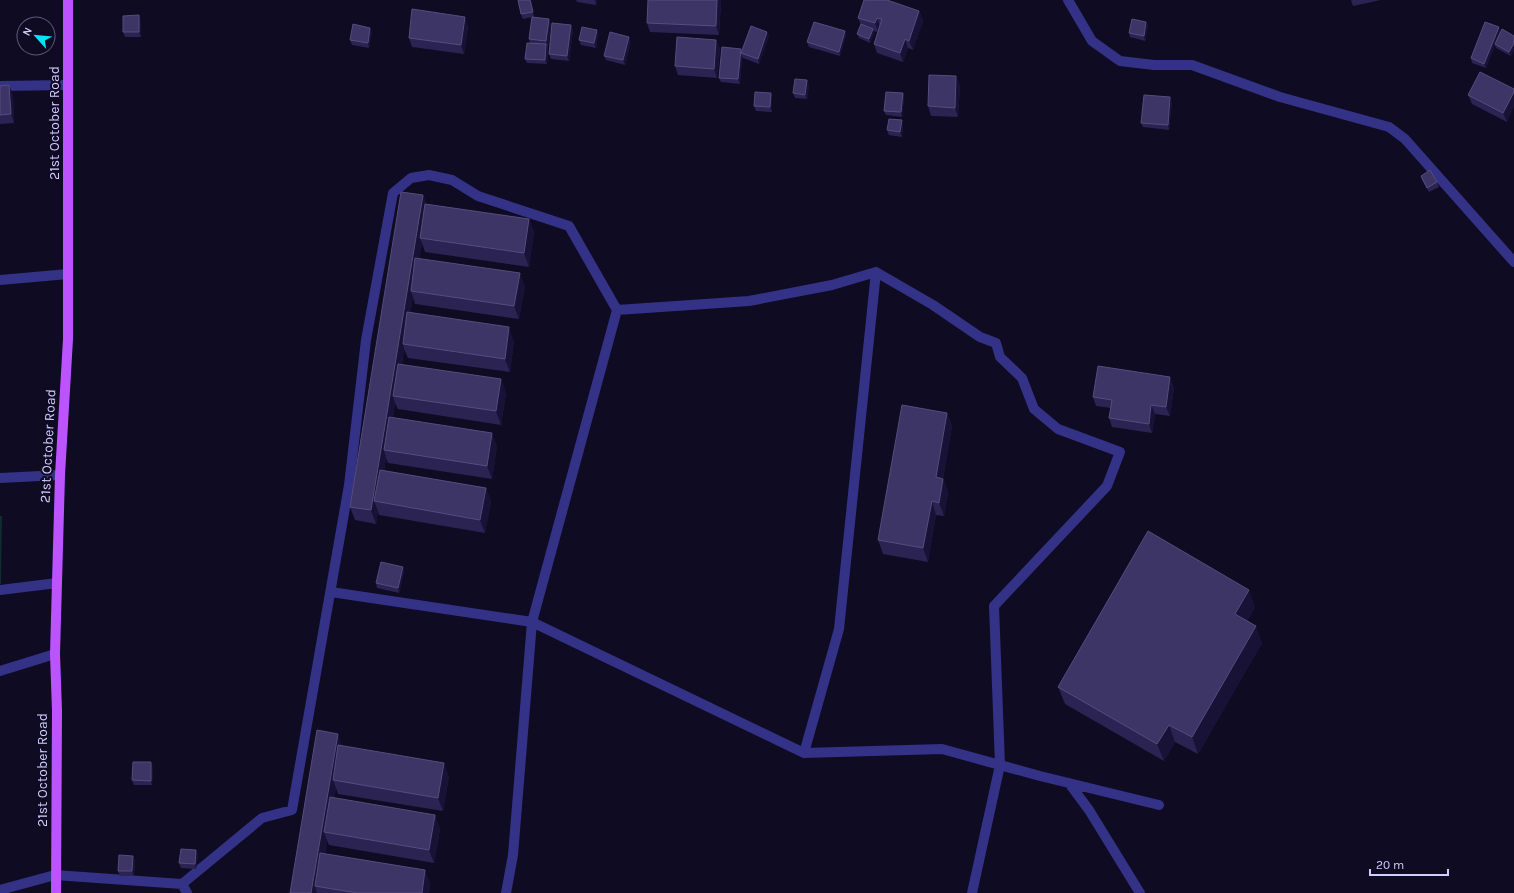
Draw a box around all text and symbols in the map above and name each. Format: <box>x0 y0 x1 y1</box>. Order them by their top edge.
north arrow <box>16 16 56 56</box>
text: N <box>20 25 35 38</box>
street label: 21st October Road <box>46 66 63 180</box>
street label: 21st October Road <box>37 389 59 503</box>
street label: 21st October Road <box>34 713 51 827</box>
scale bar <box>1370 851 1448 877</box>
text: 20 m <box>1376 858 1404 872</box>

